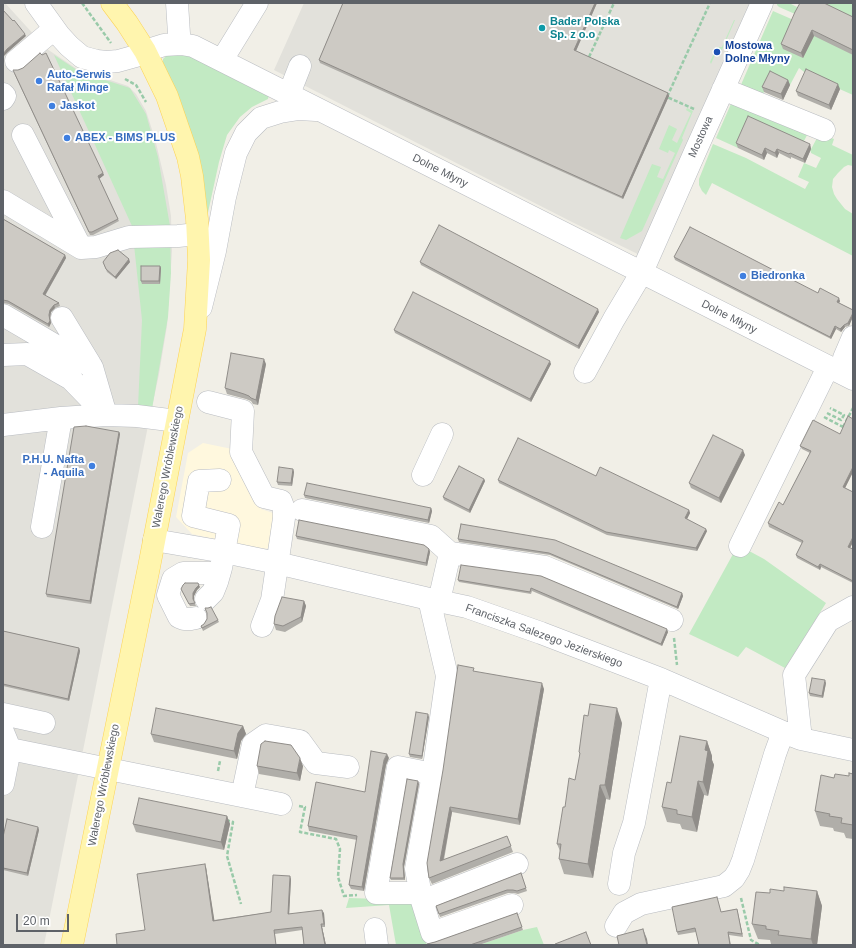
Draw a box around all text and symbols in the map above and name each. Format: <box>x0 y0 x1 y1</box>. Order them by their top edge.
place label: Bader Polska Sp. z o.o <box>550 15 620 41</box>
marker: Bader Polska Sp. z o.o <box>537 23 547 33</box>
place label: Mostowa Dolne Młyny <box>725 39 790 65</box>
marker: Mostowa Dolne Młyny <box>712 47 722 57</box>
place label: Auto-Serwis Rafał Minge <box>47 68 111 94</box>
marker: Auto-Serwis Rafał Minge <box>34 76 44 86</box>
place label: Jaskot <box>60 99 95 113</box>
marker: Jaskot <box>47 101 57 111</box>
street label: Mostowa <box>686 114 716 160</box>
place label: ABEX - BIMS PLUS <box>75 131 175 145</box>
marker: ABEX - BIMS PLUS <box>62 133 72 143</box>
street label: Dolne Młyny <box>410 151 470 191</box>
place label: Biedronka <box>751 269 805 283</box>
marker: Biedronka <box>738 271 748 281</box>
street label: Dolne Młyny <box>699 297 759 337</box>
street label: Walerego Wróblewskiego <box>150 405 186 529</box>
place label: P.H.U. Nafta - Aquila <box>22 453 84 479</box>
marker: P.H.U. Nafta - Aquila <box>87 461 97 471</box>
street label: Franciszka Salezego Jezierskiego <box>464 601 624 671</box>
street label: Walerego Wróblewskiego <box>86 723 122 847</box>
scale bar <box>18 906 71 932</box>
text: 20 m <box>23 914 50 928</box>

